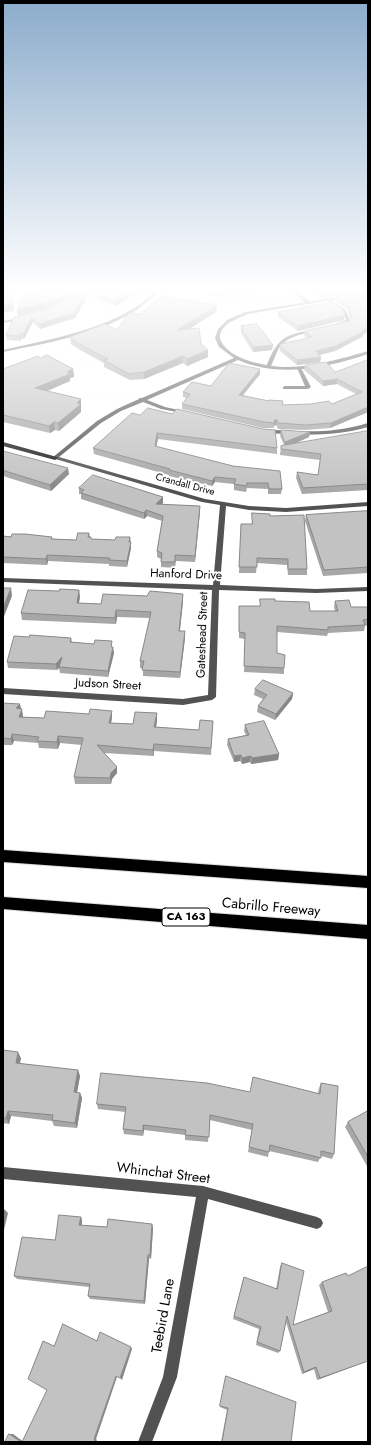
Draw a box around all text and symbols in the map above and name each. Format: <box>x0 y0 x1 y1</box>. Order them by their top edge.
street label: Crandall Drive <box>154 471 216 499</box>
street label: Hanford Drive <box>150 567 222 583</box>
street label: Gateshead Street <box>194 592 212 678</box>
street label: Judson Street <box>75 676 141 694</box>
street label: Cabrillo Freeway <box>221 895 321 921</box>
road number: CA 163 <box>162 908 210 926</box>
street label: Whinchat Street <box>115 1160 211 1188</box>
street label: Teebird Lane <box>149 1277 179 1355</box>

